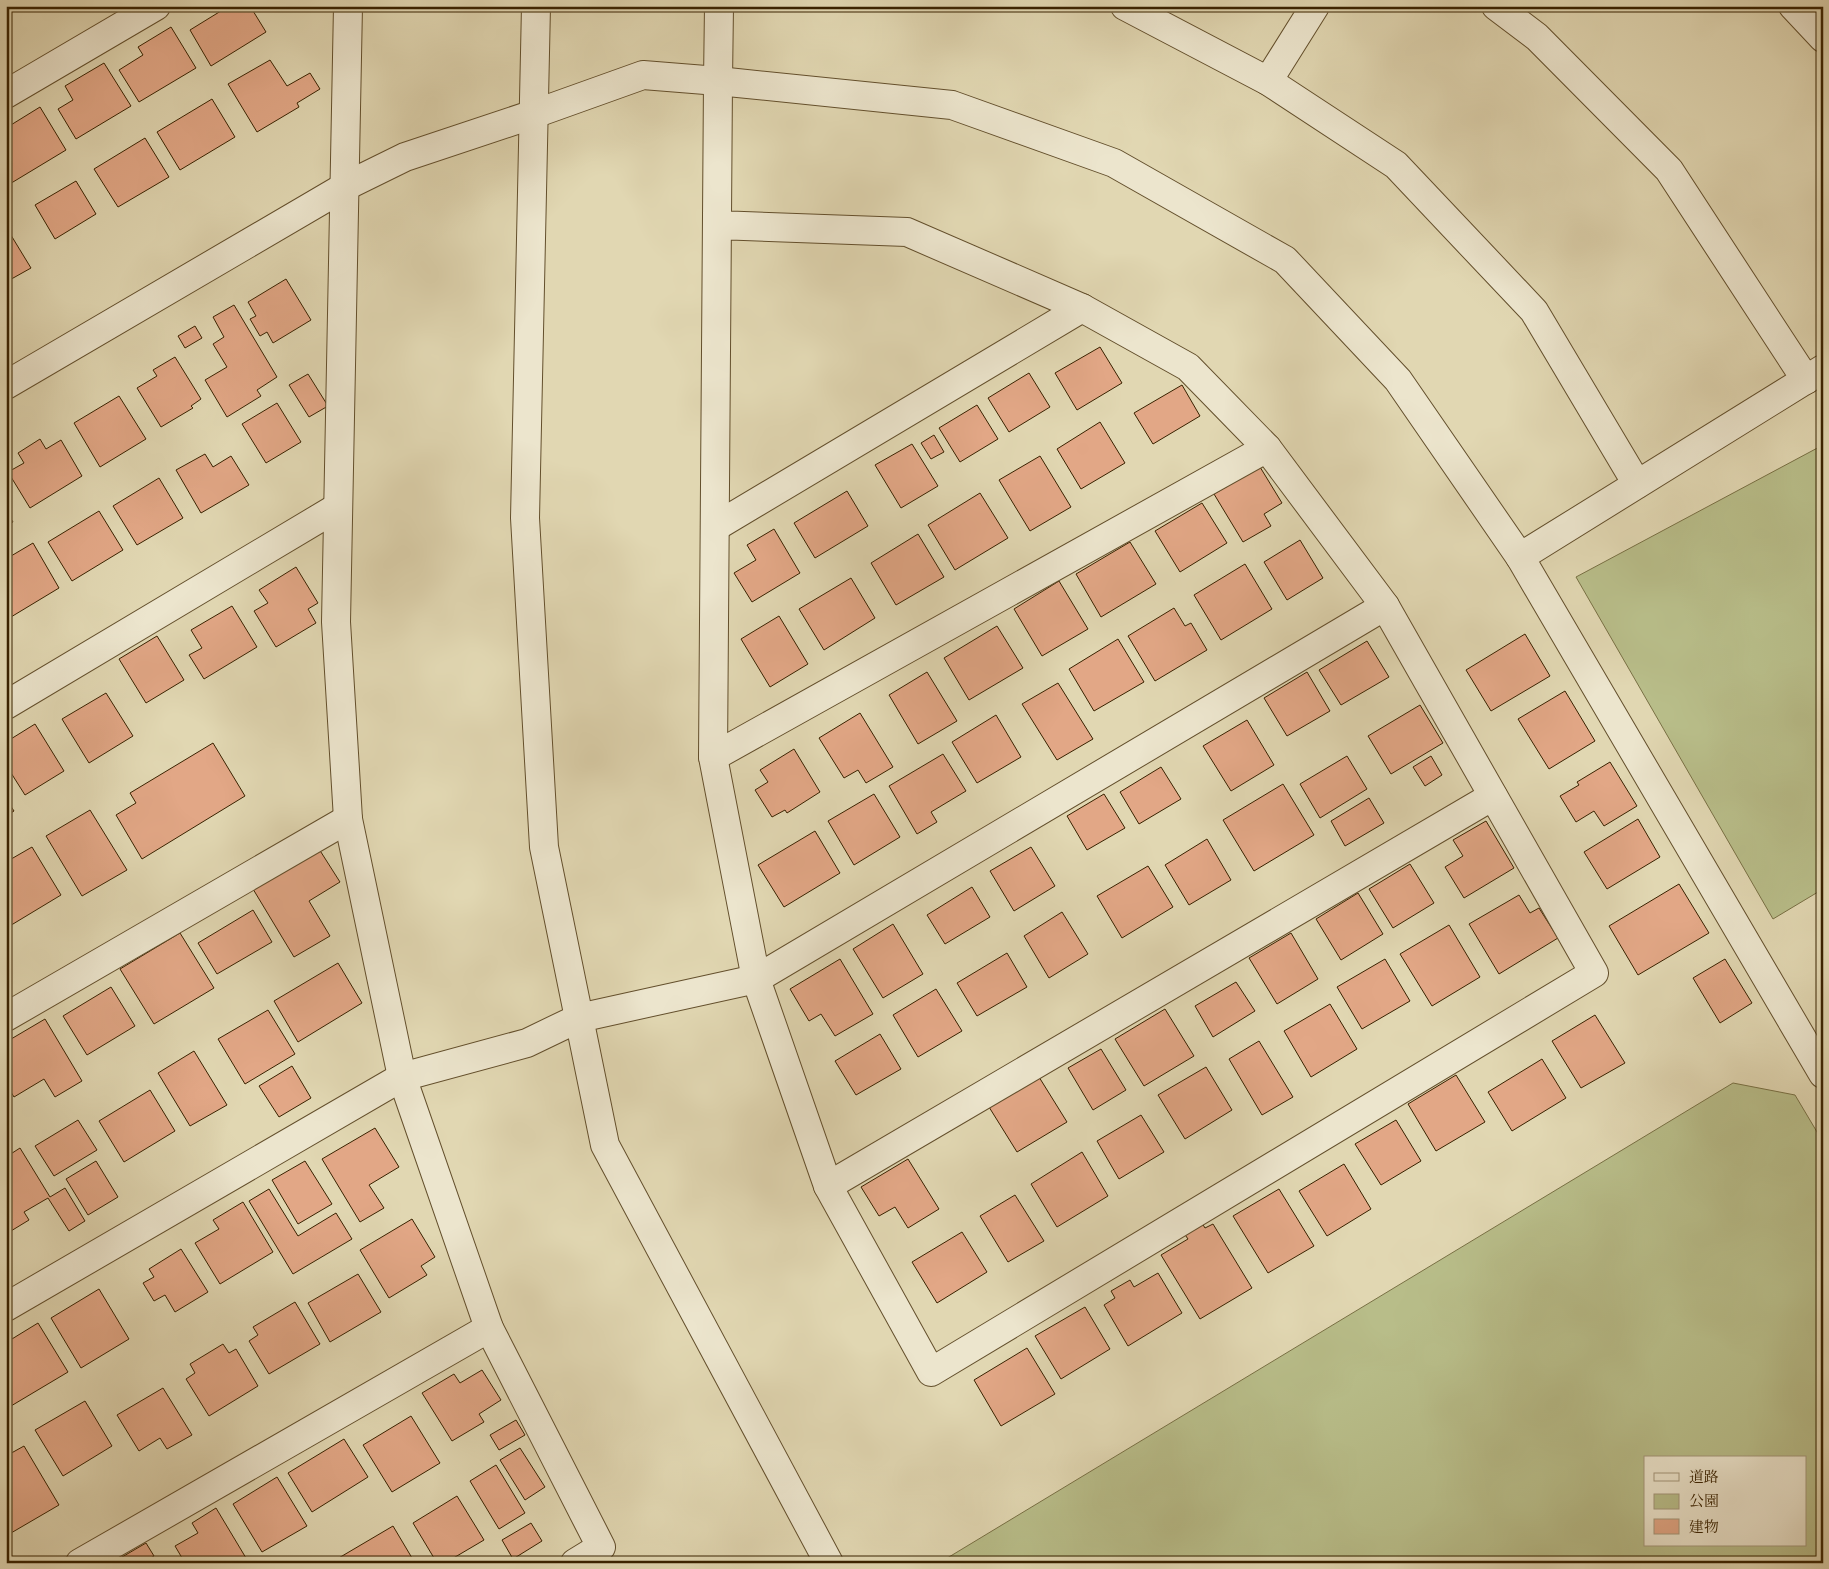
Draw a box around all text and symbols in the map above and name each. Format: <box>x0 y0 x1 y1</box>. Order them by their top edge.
legend <box>1644 1456 1806 1546</box>
text: 道路 <box>1689 1469 1719 1486</box>
text: 公園 <box>1689 1493 1719 1510</box>
text: 建物 <box>1689 1519 1719 1536</box>

